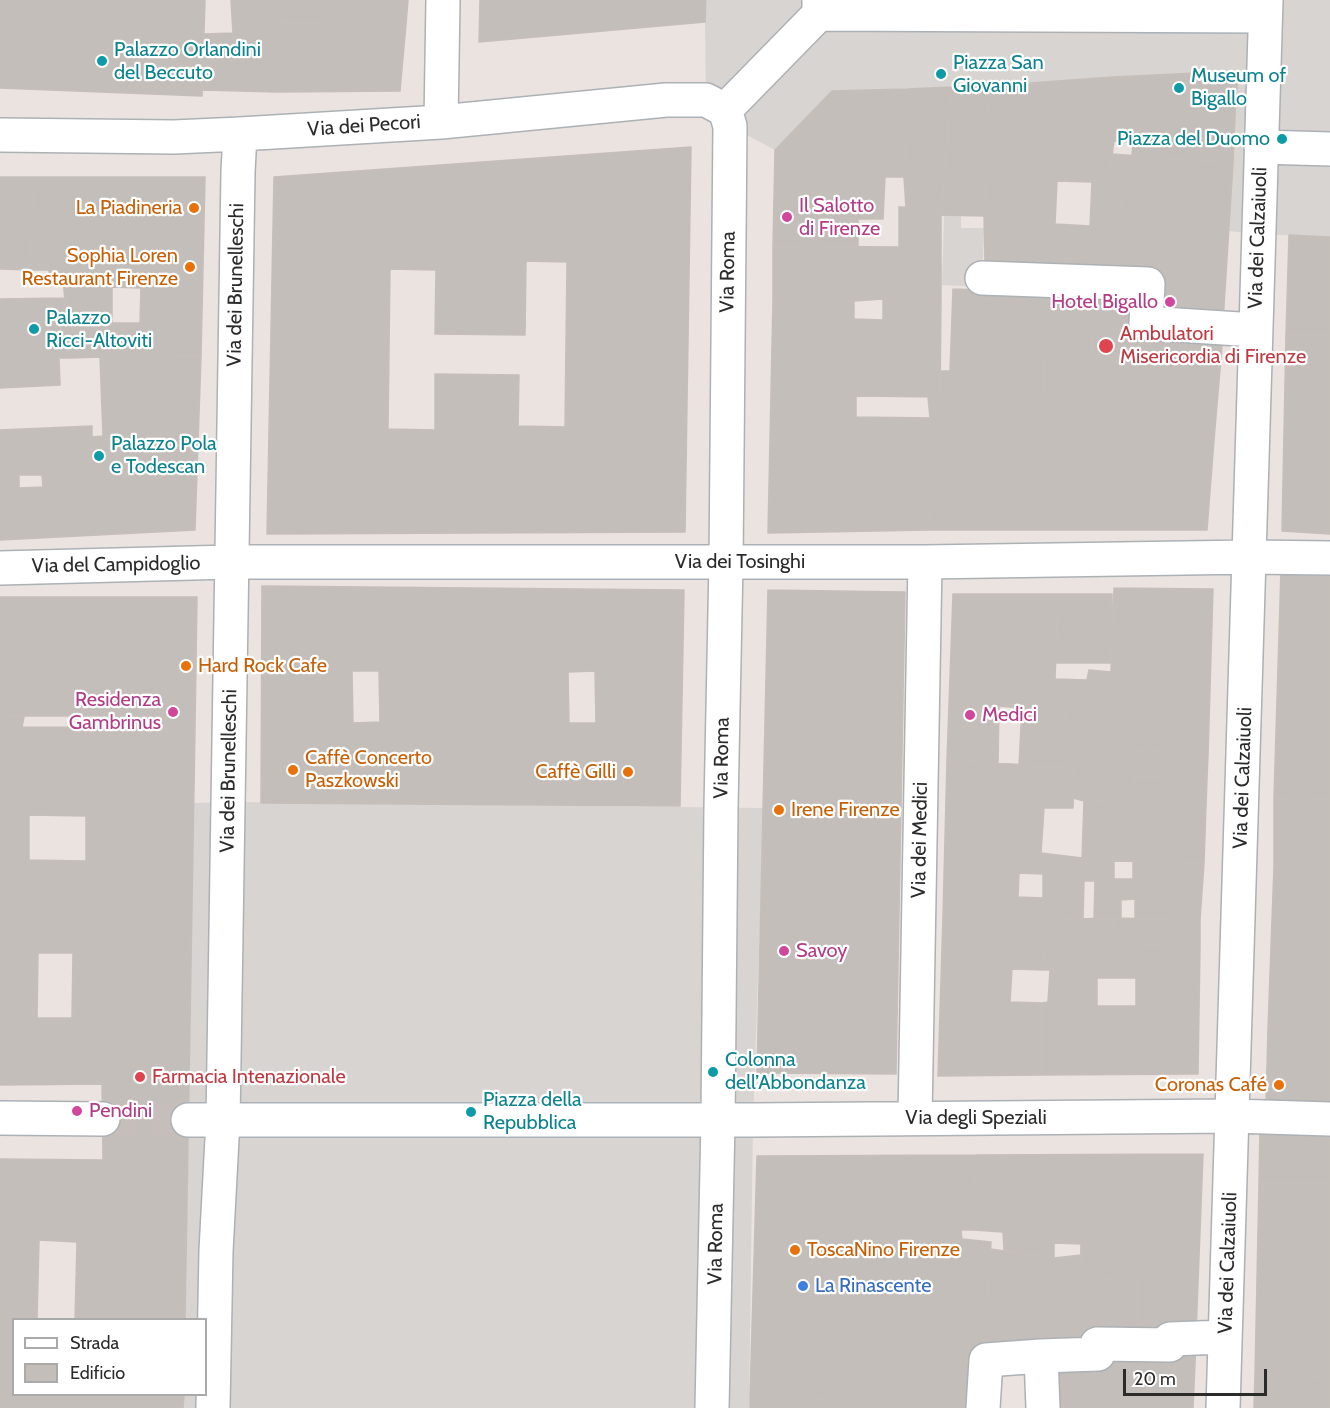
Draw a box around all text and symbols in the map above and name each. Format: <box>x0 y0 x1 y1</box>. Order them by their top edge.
place label: Palazzo Orlandini del Beccuto <box>114 38 261 85</box>
place label: Piazza San Giovanni <box>953 51 1044 98</box>
marker: Palazzo Orlandini del Beccuto <box>95 54 109 68</box>
place label: Museum of Bigallo <box>1191 64 1286 111</box>
marker: Piazza San Giovanni <box>934 67 948 81</box>
marker: Museum of Bigallo <box>1172 81 1186 95</box>
street label: Via dei Pecori <box>307 110 421 142</box>
place label: Piazza del Duomo <box>1117 127 1270 151</box>
marker: Piazza del Duomo <box>1275 132 1289 146</box>
street label: Via dei Calzaiuoli <box>1244 167 1272 309</box>
place label: Il Salotto di Firenze <box>799 194 880 241</box>
place label: La Piadineria <box>76 196 182 220</box>
marker: La Piadineria <box>187 201 201 215</box>
street label: Via dei Brunelleschi <box>223 203 249 367</box>
marker: Il Salotto di Firenze <box>780 210 794 224</box>
street label: Via Roma <box>715 231 741 313</box>
place label: Sophia Loren Restaurant Firenze <box>21 244 178 291</box>
marker: Sophia Loren Restaurant Firenze <box>183 260 197 274</box>
place label: Hotel Bigallo <box>1051 290 1158 314</box>
marker: Hotel Bigallo <box>1163 295 1177 309</box>
place label: Palazzo Ricci-Altoviti <box>46 306 152 353</box>
marker: Palazzo Ricci-Altoviti <box>27 322 41 336</box>
place label: Ambulatori Misericordia di Firenze <box>1120 322 1306 369</box>
marker: Ambulatori Misericordia di Firenze <box>1097 337 1115 355</box>
place label: Palazzo Pola e Todescan <box>111 432 217 479</box>
marker: Palazzo Pola e Todescan <box>92 449 106 463</box>
street label: Via dei Tosinghi <box>675 550 805 574</box>
street label: Via del Campidoglio <box>31 552 201 578</box>
place label: Hard Rock Cafe <box>198 654 327 678</box>
marker: Hard Rock Cafe <box>179 659 193 673</box>
place label: Residenza Gambrinus <box>69 688 161 735</box>
street label: Via dei Brunelleschi <box>216 689 242 853</box>
place label: Medici <box>982 703 1037 727</box>
marker: Residenza Gambrinus <box>166 705 180 719</box>
street label: Via dei Calzaiuoli <box>1229 707 1257 849</box>
marker: Medici <box>963 708 977 722</box>
street label: Via Roma <box>709 717 735 799</box>
place label: Caffè Concerto Paszkowski <box>305 746 432 793</box>
place label: Caffè Gilli <box>535 760 616 784</box>
marker: Caffè Concerto Paszkowski <box>286 763 300 777</box>
marker: Caffè Gilli <box>621 765 635 779</box>
street label: Via dei Medici <box>907 782 933 898</box>
place label: Irene Firenze <box>791 798 900 822</box>
marker: Irene Firenze <box>772 803 786 817</box>
place label: Savoy <box>796 939 847 963</box>
marker: Savoy <box>777 944 791 958</box>
place label: Colonna dell’Abbondanza <box>725 1048 866 1095</box>
place label: Farmacia Intenazionale <box>152 1065 346 1089</box>
marker: Colonna dell’Abbondanza <box>706 1065 720 1079</box>
marker: Farmacia Intenazionale <box>133 1070 147 1084</box>
place label: Coronas Café <box>1155 1073 1267 1097</box>
marker: Coronas Café <box>1272 1078 1286 1092</box>
place label: Piazza della Repubblica <box>483 1088 581 1135</box>
place label: Pendini <box>89 1099 152 1123</box>
marker: Pendini <box>70 1104 84 1118</box>
marker: Piazza della Repubblica <box>464 1105 478 1119</box>
street label: Via degli Speziali <box>905 1106 1047 1130</box>
street label: Via dei Calzaiuoli <box>1214 1192 1242 1334</box>
street label: Via Roma <box>703 1203 729 1285</box>
place label: ToscaNino Firenze <box>807 1238 960 1262</box>
marker: ToscaNino Firenze <box>788 1243 802 1257</box>
place label: La Rinascente <box>815 1274 931 1298</box>
marker: La Rinascente <box>796 1279 810 1293</box>
legend <box>12 1318 207 1396</box>
text: Strada <box>70 1332 119 1354</box>
scale bar <box>1126 1357 1270 1395</box>
text: Edificio <box>70 1362 125 1384</box>
text: 20 m <box>1134 1368 1176 1390</box>

